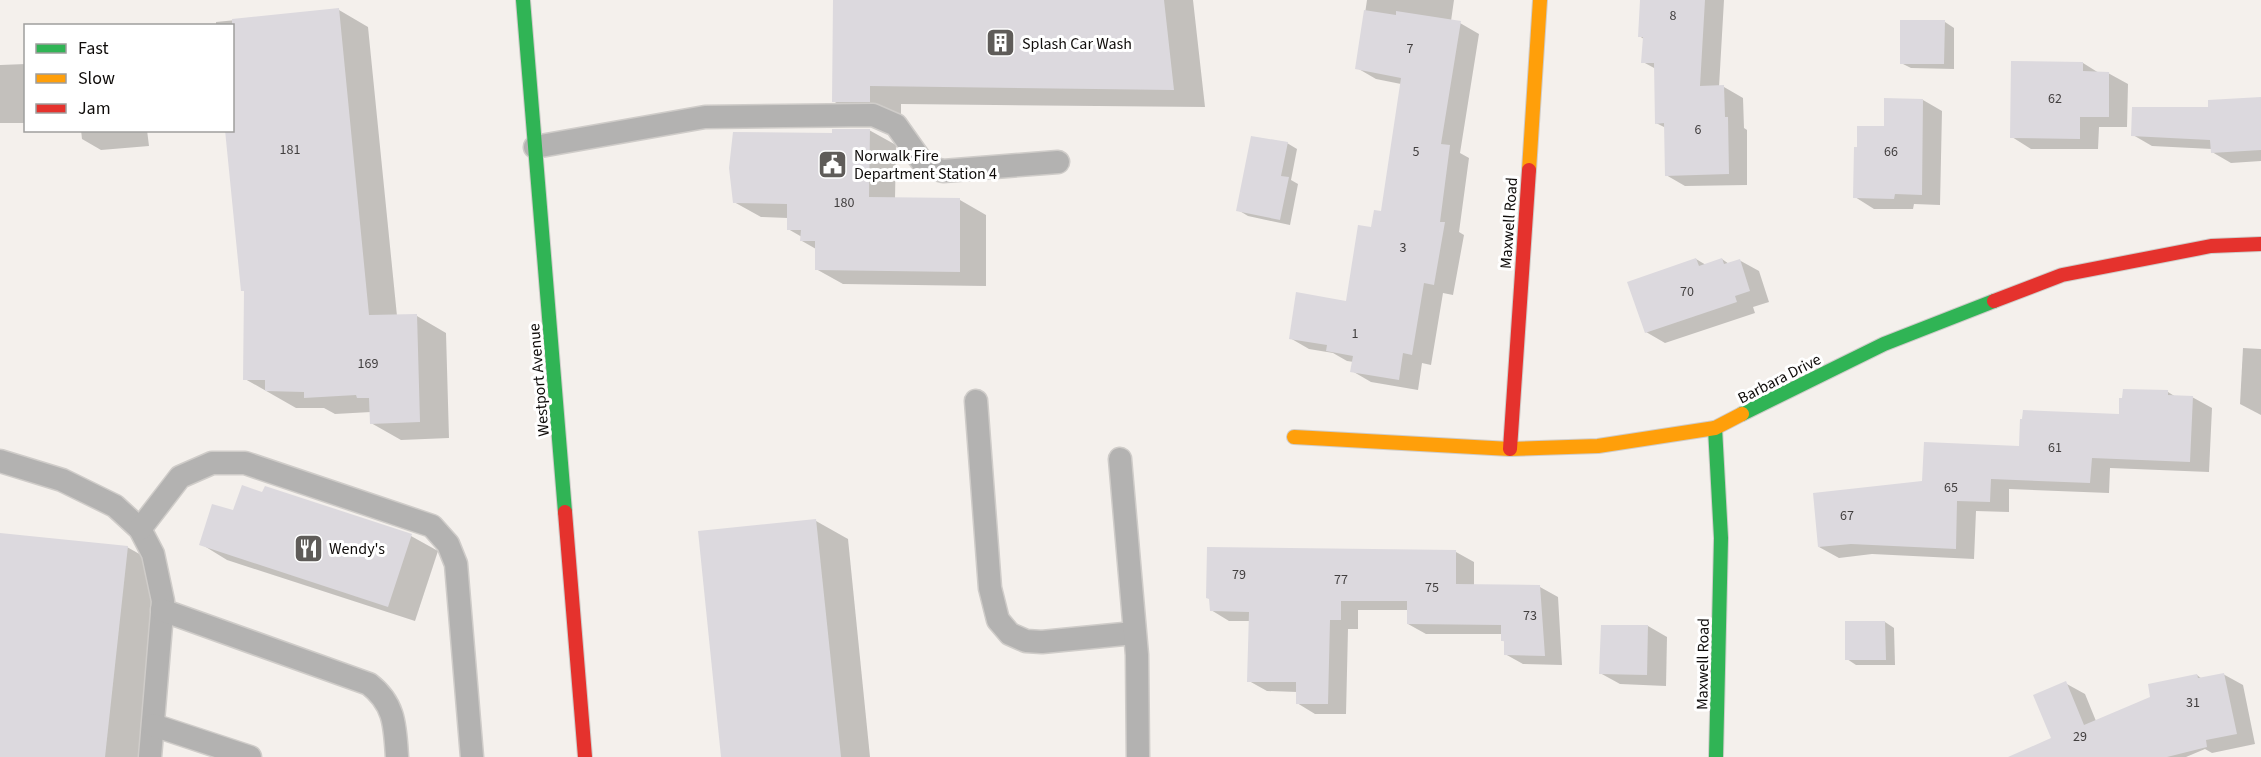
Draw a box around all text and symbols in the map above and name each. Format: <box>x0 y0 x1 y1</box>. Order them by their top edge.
house number: 8 <box>1670 6 1677 26</box>
legend <box>24 24 234 132</box>
building icon: Splash Car Wash <box>985 27 1017 59</box>
place label: Splash Car Wash <box>1022 33 1132 55</box>
text: Fast <box>78 36 109 61</box>
house number: 7 <box>1407 39 1414 59</box>
text: Slow <box>78 66 115 91</box>
house number: 62 <box>2048 89 2062 109</box>
text: Jam <box>78 96 111 121</box>
house number: 6 <box>1695 120 1702 140</box>
house number: 181 <box>280 140 300 160</box>
house number: 5 <box>1413 142 1420 162</box>
house number: 66 <box>1884 142 1898 162</box>
place label: Norwalk Fire Department Station 4 <box>854 145 997 185</box>
public building icon: Norwalk Fire Department Station 4 <box>817 148 849 180</box>
street label: Maxwell Road <box>1495 176 1523 270</box>
house number: 180 <box>834 193 854 213</box>
house number: 3 <box>1400 238 1407 258</box>
house number: 70 <box>1680 282 1694 302</box>
street label: Westport Avenue <box>523 322 555 437</box>
house number: 1 <box>1352 324 1359 344</box>
street label: Barbara Drive <box>1734 348 1825 409</box>
house number: 169 <box>358 354 378 374</box>
house number: 61 <box>2048 438 2062 458</box>
house number: 65 <box>1944 478 1958 498</box>
house number: 67 <box>1840 506 1854 526</box>
restaurant icon: Wendy's <box>292 532 324 564</box>
place label: Wendy's <box>329 538 385 560</box>
house number: 79 <box>1232 565 1246 585</box>
house number: 77 <box>1334 570 1348 590</box>
house number: 75 <box>1425 578 1439 598</box>
house number: 73 <box>1523 606 1537 626</box>
street label: Maxwell Road <box>1691 618 1715 710</box>
house number: 31 <box>2186 693 2200 713</box>
house number: 29 <box>2073 727 2087 747</box>

